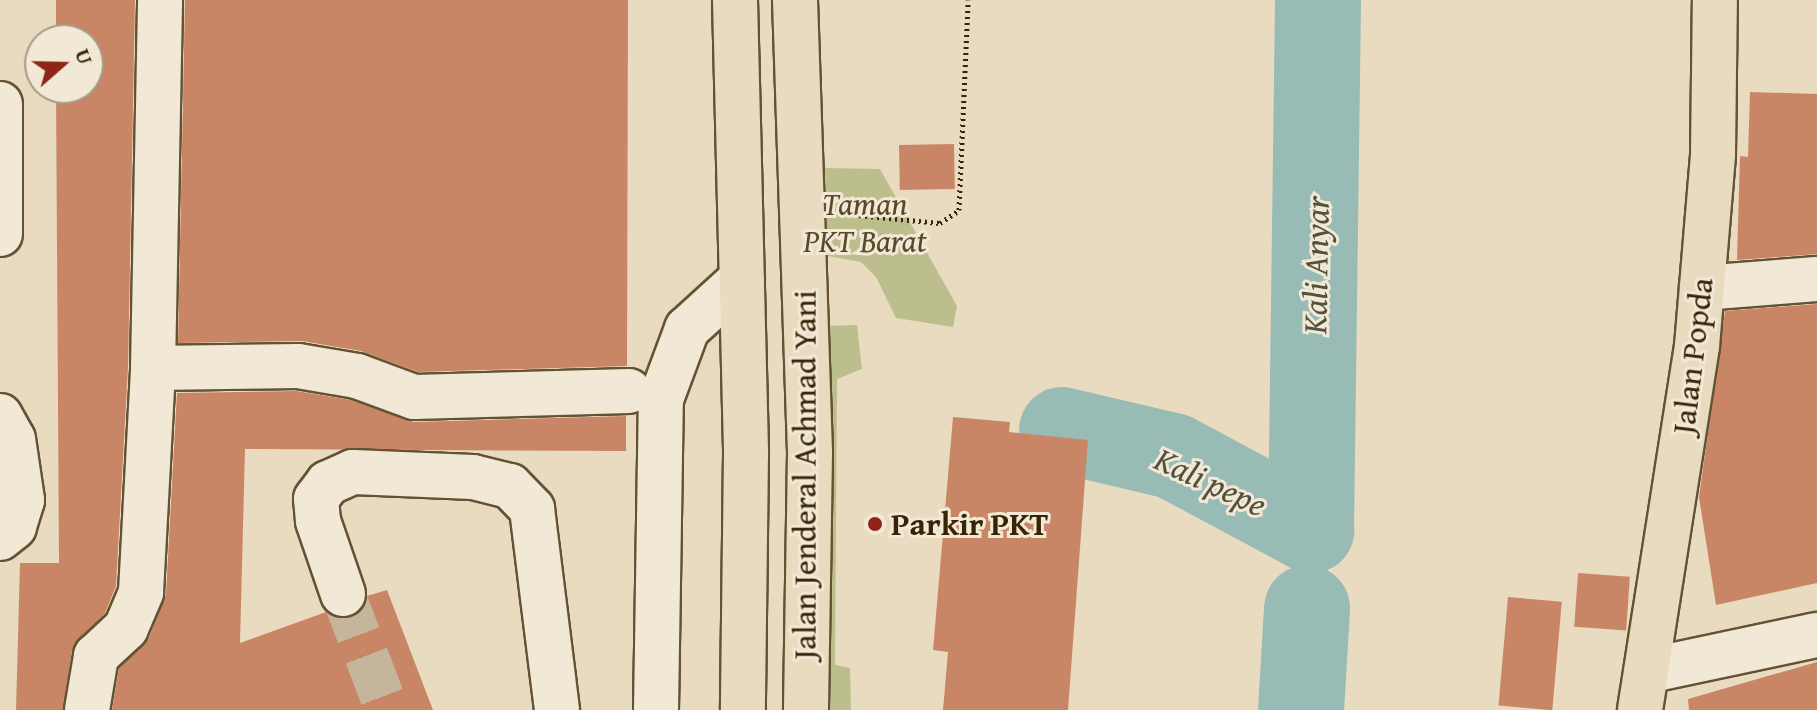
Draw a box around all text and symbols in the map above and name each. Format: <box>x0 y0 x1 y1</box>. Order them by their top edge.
north arrow <box>24 24 104 104</box>
text: U <box>67 44 102 69</box>
park label: Taman PKT Barat <box>803 186 927 261</box>
water label: Kali Anyar <box>1293 196 1337 334</box>
street label: Jalan Popda <box>1664 276 1722 436</box>
street label: Jalan Jenderal Achmad Yani <box>786 290 824 660</box>
water label: Kali pepe <box>1149 437 1273 525</box>
place label: Parkir PKT <box>891 505 1048 543</box>
marker: Parkir PKT <box>866 515 884 533</box>

